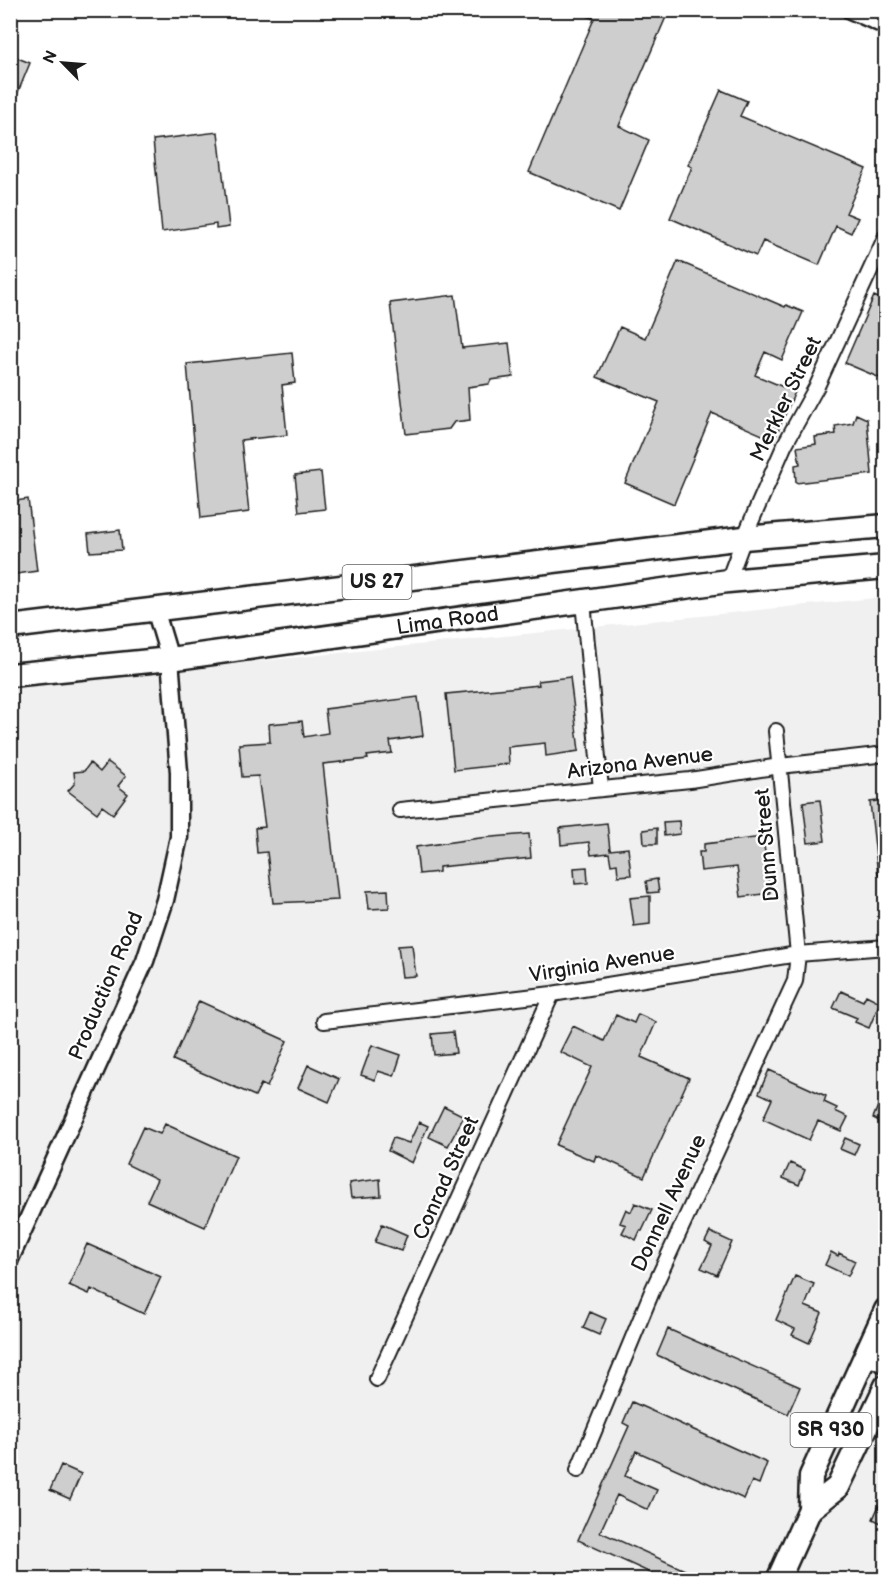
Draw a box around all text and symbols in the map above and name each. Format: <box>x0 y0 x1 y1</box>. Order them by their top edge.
north arrow <box>33 33 93 93</box>
text: N <box>40 48 62 67</box>
street label: Merkler Street <box>745 332 827 466</box>
road number: US 27 <box>342 565 412 599</box>
street label: Lima Road <box>395 601 500 640</box>
street label: Arizona Avenue <box>566 742 714 784</box>
street label: Dunn Street <box>750 787 784 903</box>
street label: Production Road <box>63 908 149 1064</box>
street label: Virginia Avenue <box>528 940 676 988</box>
street label: Conrad Street <box>408 1112 485 1244</box>
street label: Donnell Avenue <box>626 1130 712 1276</box>
road number: SR 930 <box>790 1413 872 1447</box>

